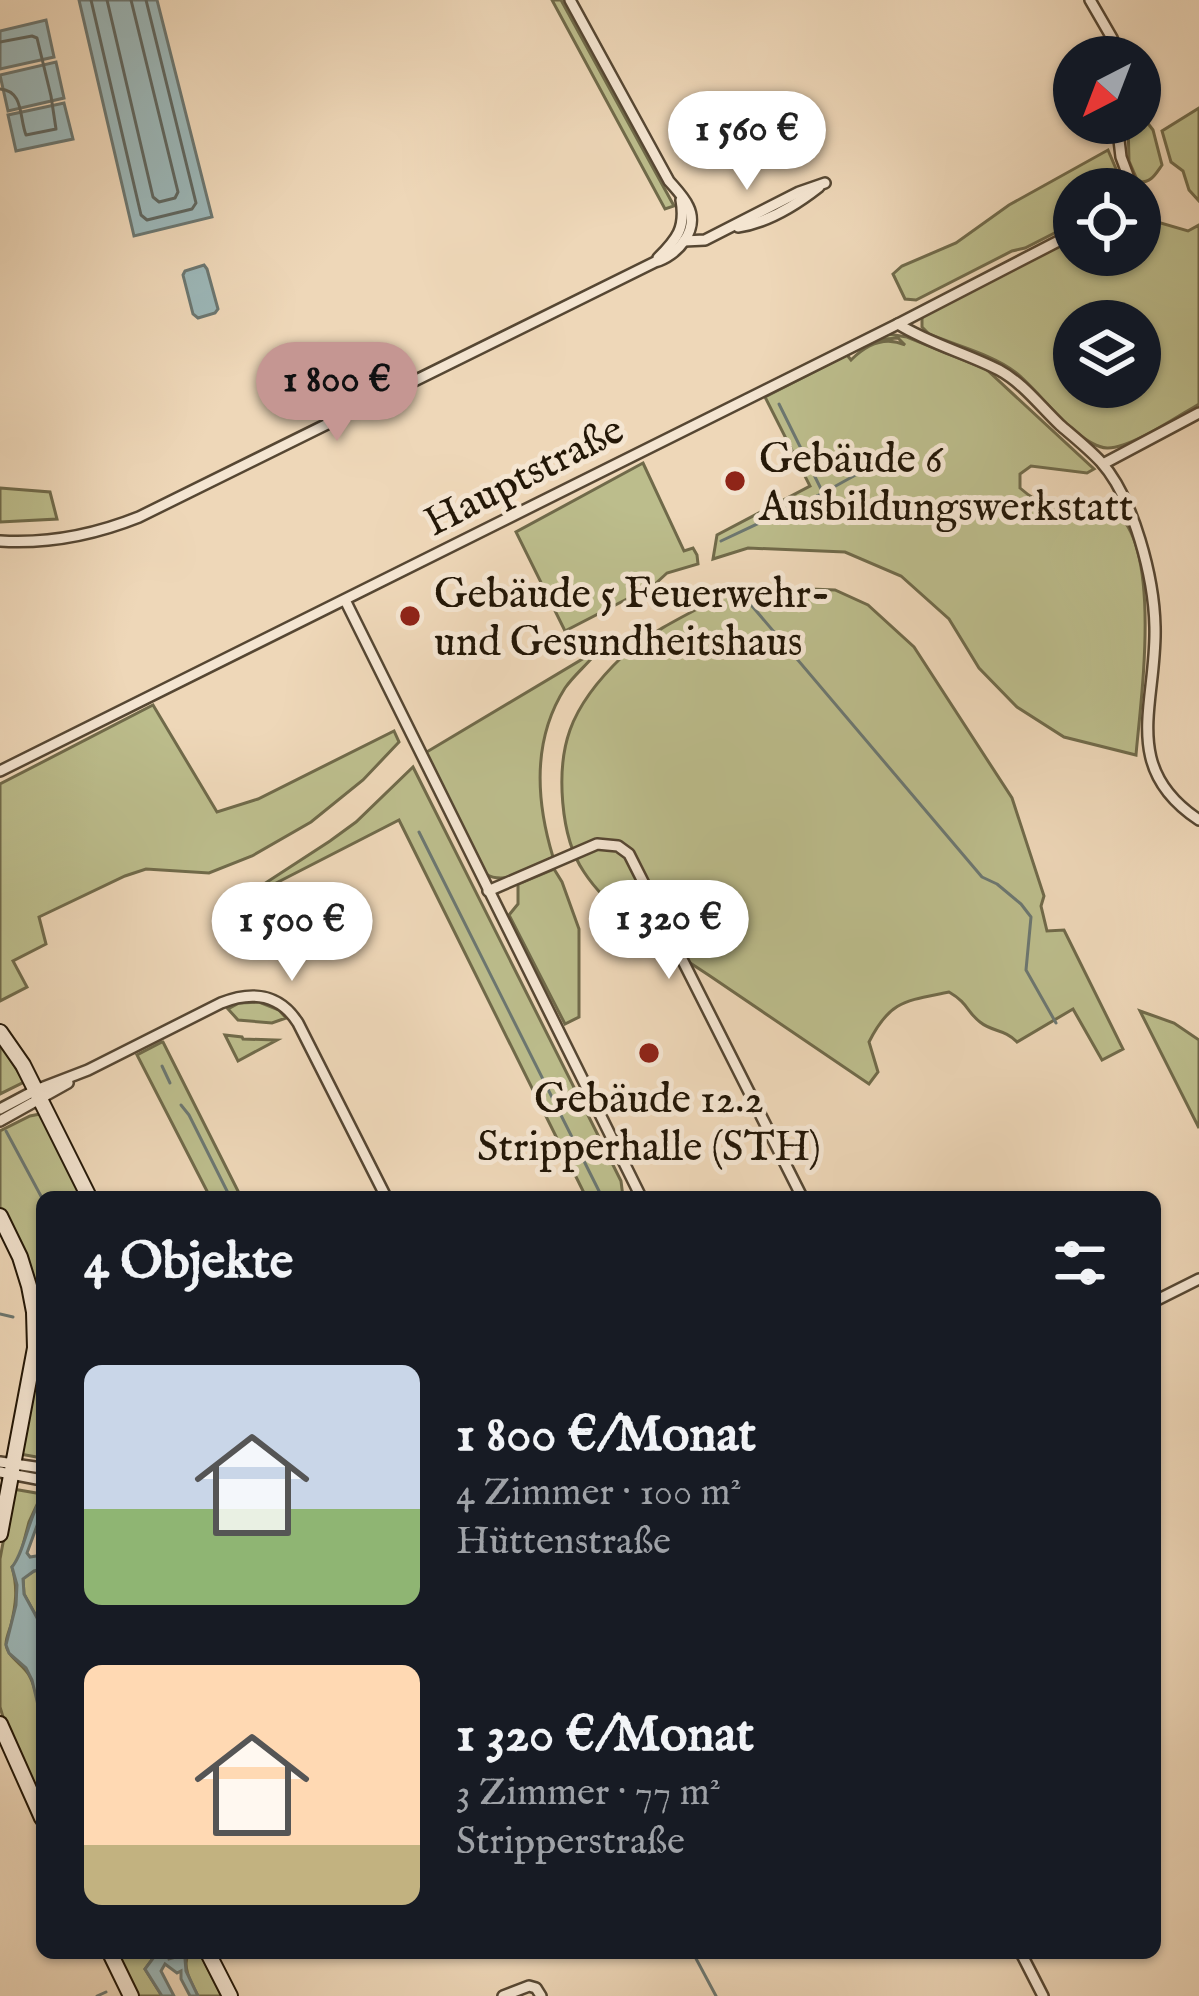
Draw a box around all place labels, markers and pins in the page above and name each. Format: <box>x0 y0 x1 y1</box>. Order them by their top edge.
pin: 1 560 € <box>636 91 858 193</box>
pin: 1 800 € <box>226 342 448 444</box>
place label: Gebäude 6 Ausbildungswerkstatt <box>758 434 1134 535</box>
marker: Gebäude 6 Ausbildungswerkstatt <box>722 468 748 494</box>
place label: Gebäude 5 Feuerwehr- und Gesundheitshaus <box>434 569 830 670</box>
marker: Gebäude 5 Feuerwehr- und Gesundheitshaus <box>397 603 423 629</box>
pin: 1 320 € <box>558 880 780 982</box>
pin: 1 500 € <box>181 882 403 984</box>
marker: Gebäude 12.2 Stripperhalle (STH) <box>636 1040 662 1066</box>
place label: Gebäude 12.2 Stripperhalle (STH) <box>477 1074 821 1175</box>

